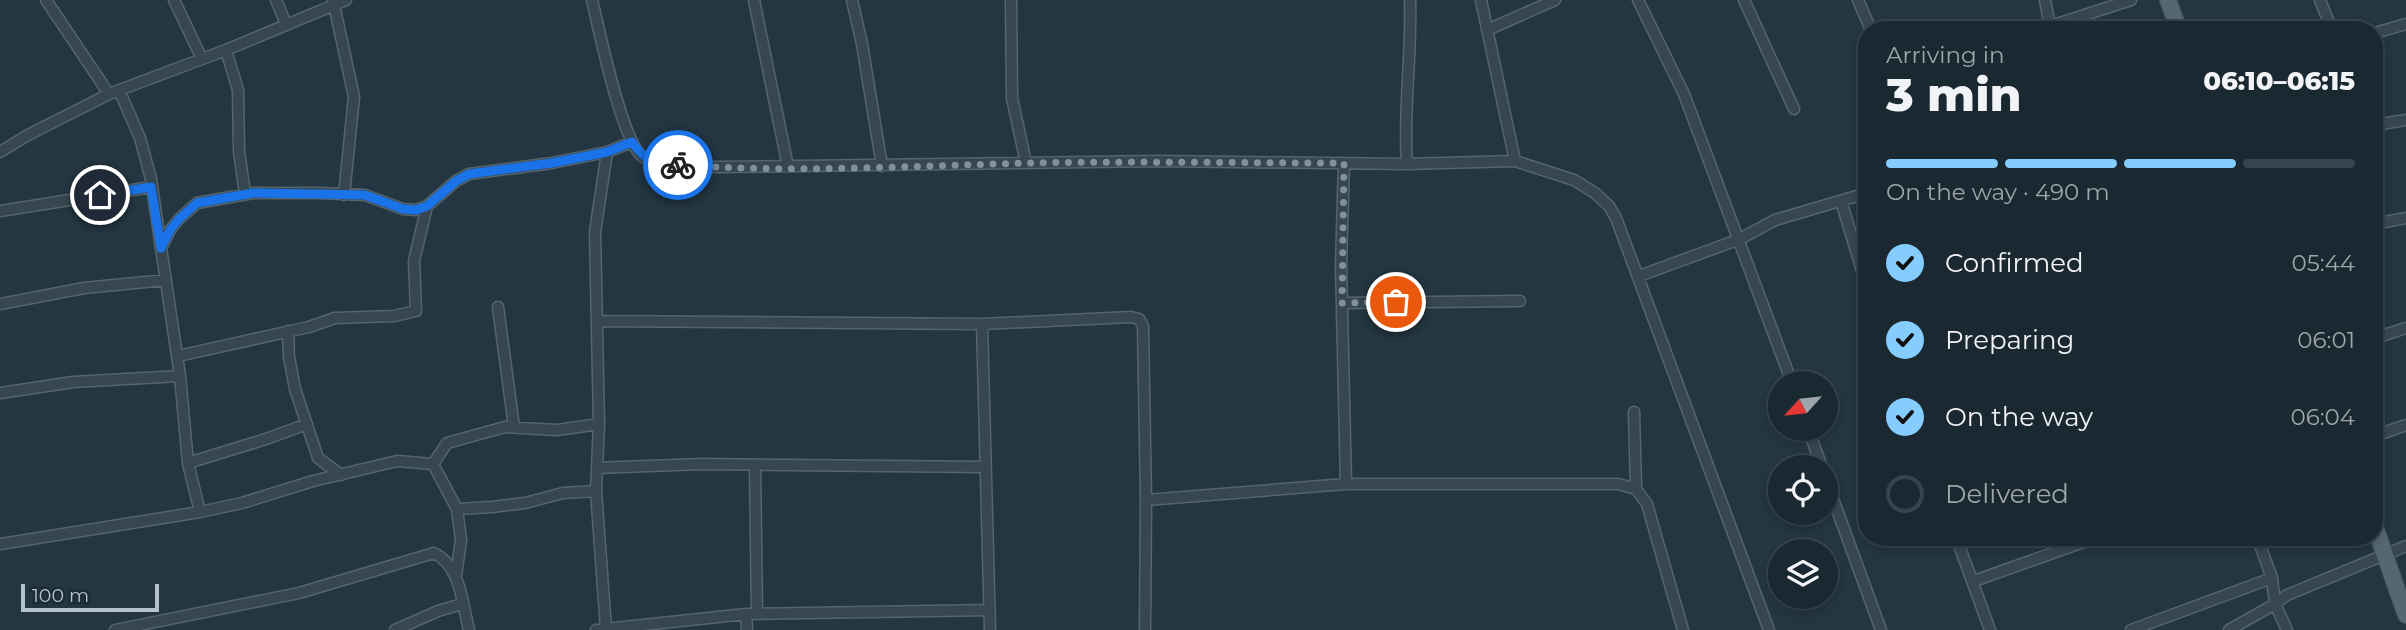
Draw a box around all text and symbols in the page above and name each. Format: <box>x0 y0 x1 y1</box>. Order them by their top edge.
text: Arriving in <box>1886 41 2005 69</box>
text: 06:10–06:15 <box>2203 65 2355 97</box>
text: 3 min <box>1886 66 2022 123</box>
courier <box>643 130 713 200</box>
icon: bike <box>659 146 697 184</box>
pin <box>70 165 130 225</box>
icon: home <box>81 176 119 214</box>
text: On the way · 490 m <box>1886 178 2110 206</box>
icon: check <box>1886 244 1924 282</box>
text: Confirmed <box>1945 247 2084 279</box>
text: 05:44 <box>2291 249 2355 277</box>
pin <box>1366 272 1426 332</box>
icon: bag <box>1377 283 1415 321</box>
icon: check <box>1886 321 1924 359</box>
text: Preparing <box>1945 324 2074 356</box>
text: 06:01 <box>2297 326 2355 354</box>
north arrow <box>1768 371 1838 441</box>
map controls <box>1768 371 1838 609</box>
icon: check <box>1886 398 1924 436</box>
text: On the way <box>1945 401 2093 433</box>
text: 06:04 <box>2290 403 2355 431</box>
button: locate <box>1768 455 1838 525</box>
text: Delivered <box>1945 478 2069 510</box>
button: layers <box>1768 539 1838 609</box>
scale bar <box>21 581 159 613</box>
text: 100 m <box>32 584 89 607</box>

